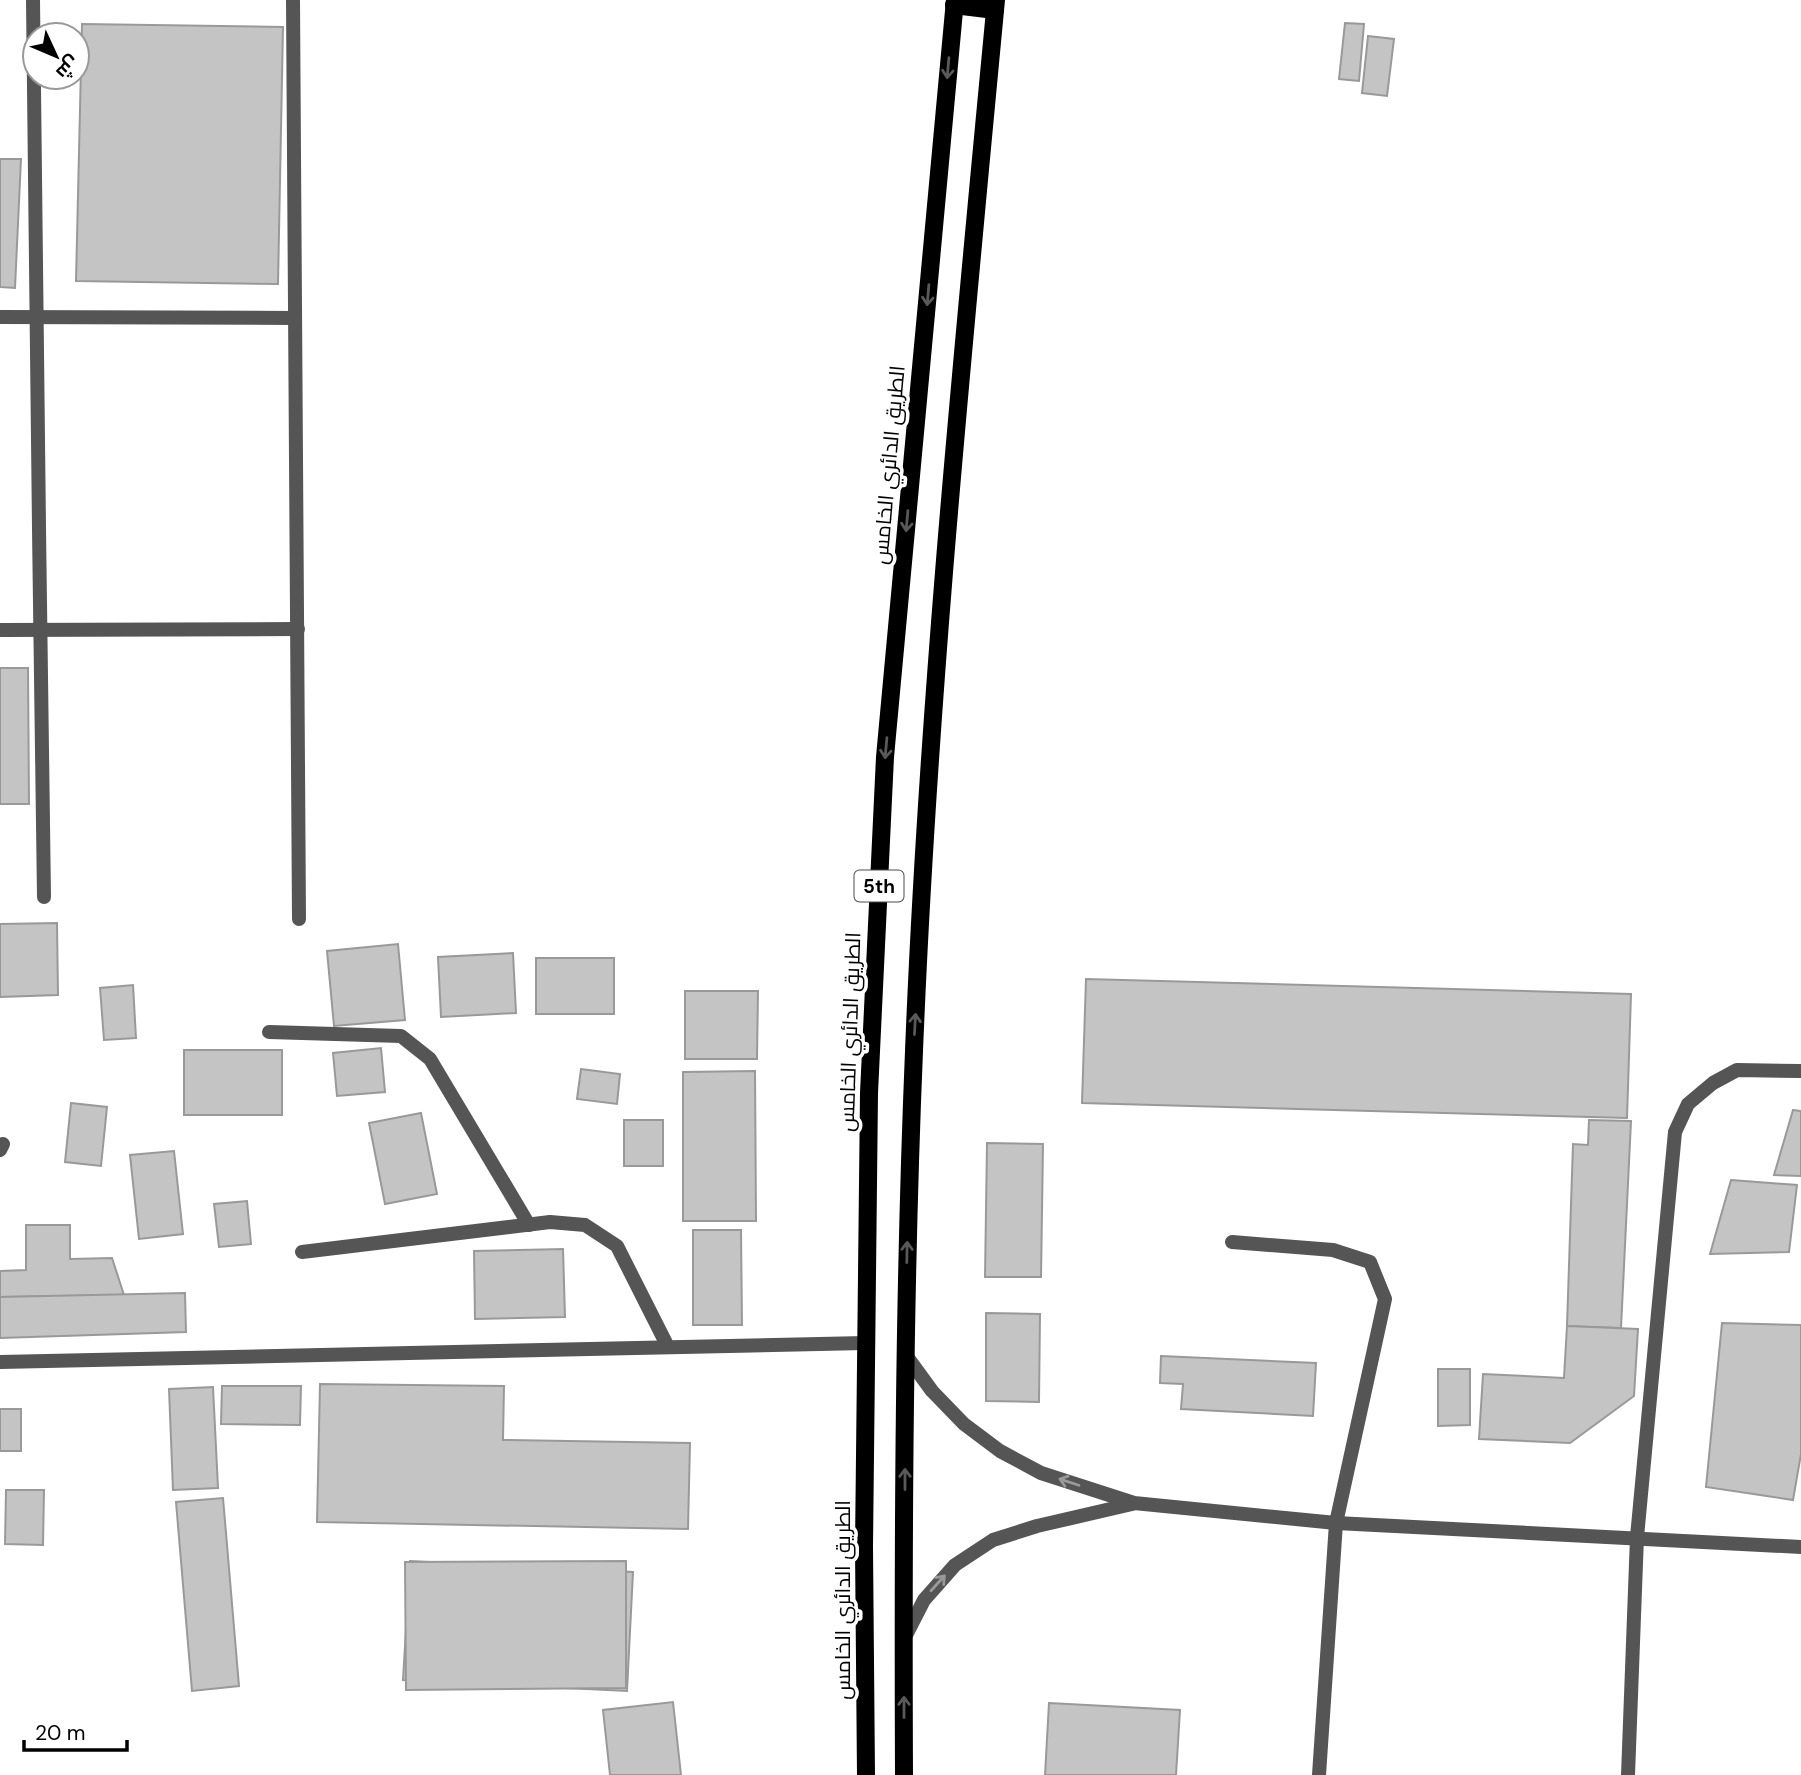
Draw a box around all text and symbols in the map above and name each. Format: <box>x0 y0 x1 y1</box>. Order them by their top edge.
north arrow <box>21 21 91 91</box>
text: ش <box>50 50 85 85</box>
one-way arrow <box>941 56 954 79</box>
one-way arrow <box>921 283 934 305</box>
street label: الطريق الدائري الخامس <box>866 364 914 566</box>
one-way arrow <box>900 509 913 532</box>
one-way arrow <box>879 736 892 758</box>
road number: 5th <box>854 870 903 902</box>
street label: الطريق الدائري الخامس <box>833 932 869 1132</box>
one-way arrow <box>909 1014 922 1036</box>
one-way arrow <box>901 1241 914 1264</box>
one-way arrow <box>898 1468 911 1491</box>
one-way arrow <box>1058 1475 1080 1488</box>
street label: الطريق الدائري الخامس <box>829 1500 859 1700</box>
one-way arrow <box>930 1575 947 1592</box>
one-way arrow <box>897 1696 911 1719</box>
scale bar <box>24 1708 128 1752</box>
text: 20 m <box>35 1719 86 1747</box>

